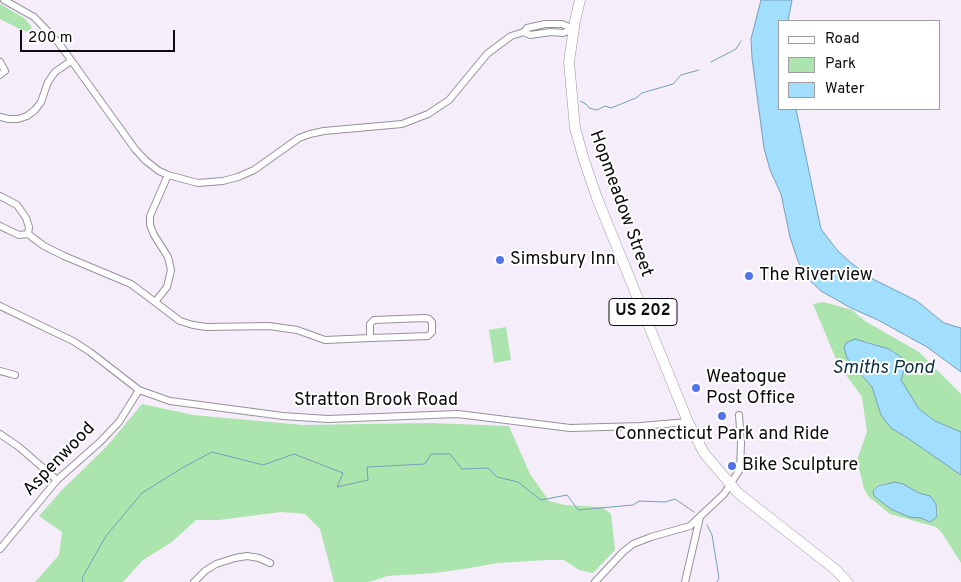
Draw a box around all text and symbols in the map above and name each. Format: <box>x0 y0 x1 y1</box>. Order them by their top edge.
scale bar <box>22 20 178 52</box>
legend <box>778 20 941 110</box>
text: 200 m <box>28 29 73 48</box>
text: Road <box>825 30 860 49</box>
text: Park <box>825 55 856 74</box>
text: Water <box>825 80 864 99</box>
street label: Hopmeadow Street <box>583 128 657 280</box>
place label: Simsbury Inn <box>510 249 616 271</box>
marker: Simsbury Inn <box>494 254 506 266</box>
place label: The Riverview <box>759 265 873 287</box>
marker: The Riverview <box>743 270 755 282</box>
road number: US 202 <box>609 298 677 326</box>
water label: Smiths Pond <box>832 358 934 380</box>
place label: Weatogue Post Office <box>706 367 795 409</box>
marker: Weatogue Post Office <box>690 382 702 394</box>
street label: Stratton Brook Road <box>294 390 458 412</box>
marker: Connecticut Park and Ride <box>716 410 728 422</box>
street label: Aspenwood <box>19 419 101 501</box>
place label: Connecticut Park and Ride <box>615 424 829 446</box>
place label: Bike Sculpture <box>742 455 858 477</box>
marker: Bike Sculpture <box>726 460 738 472</box>

